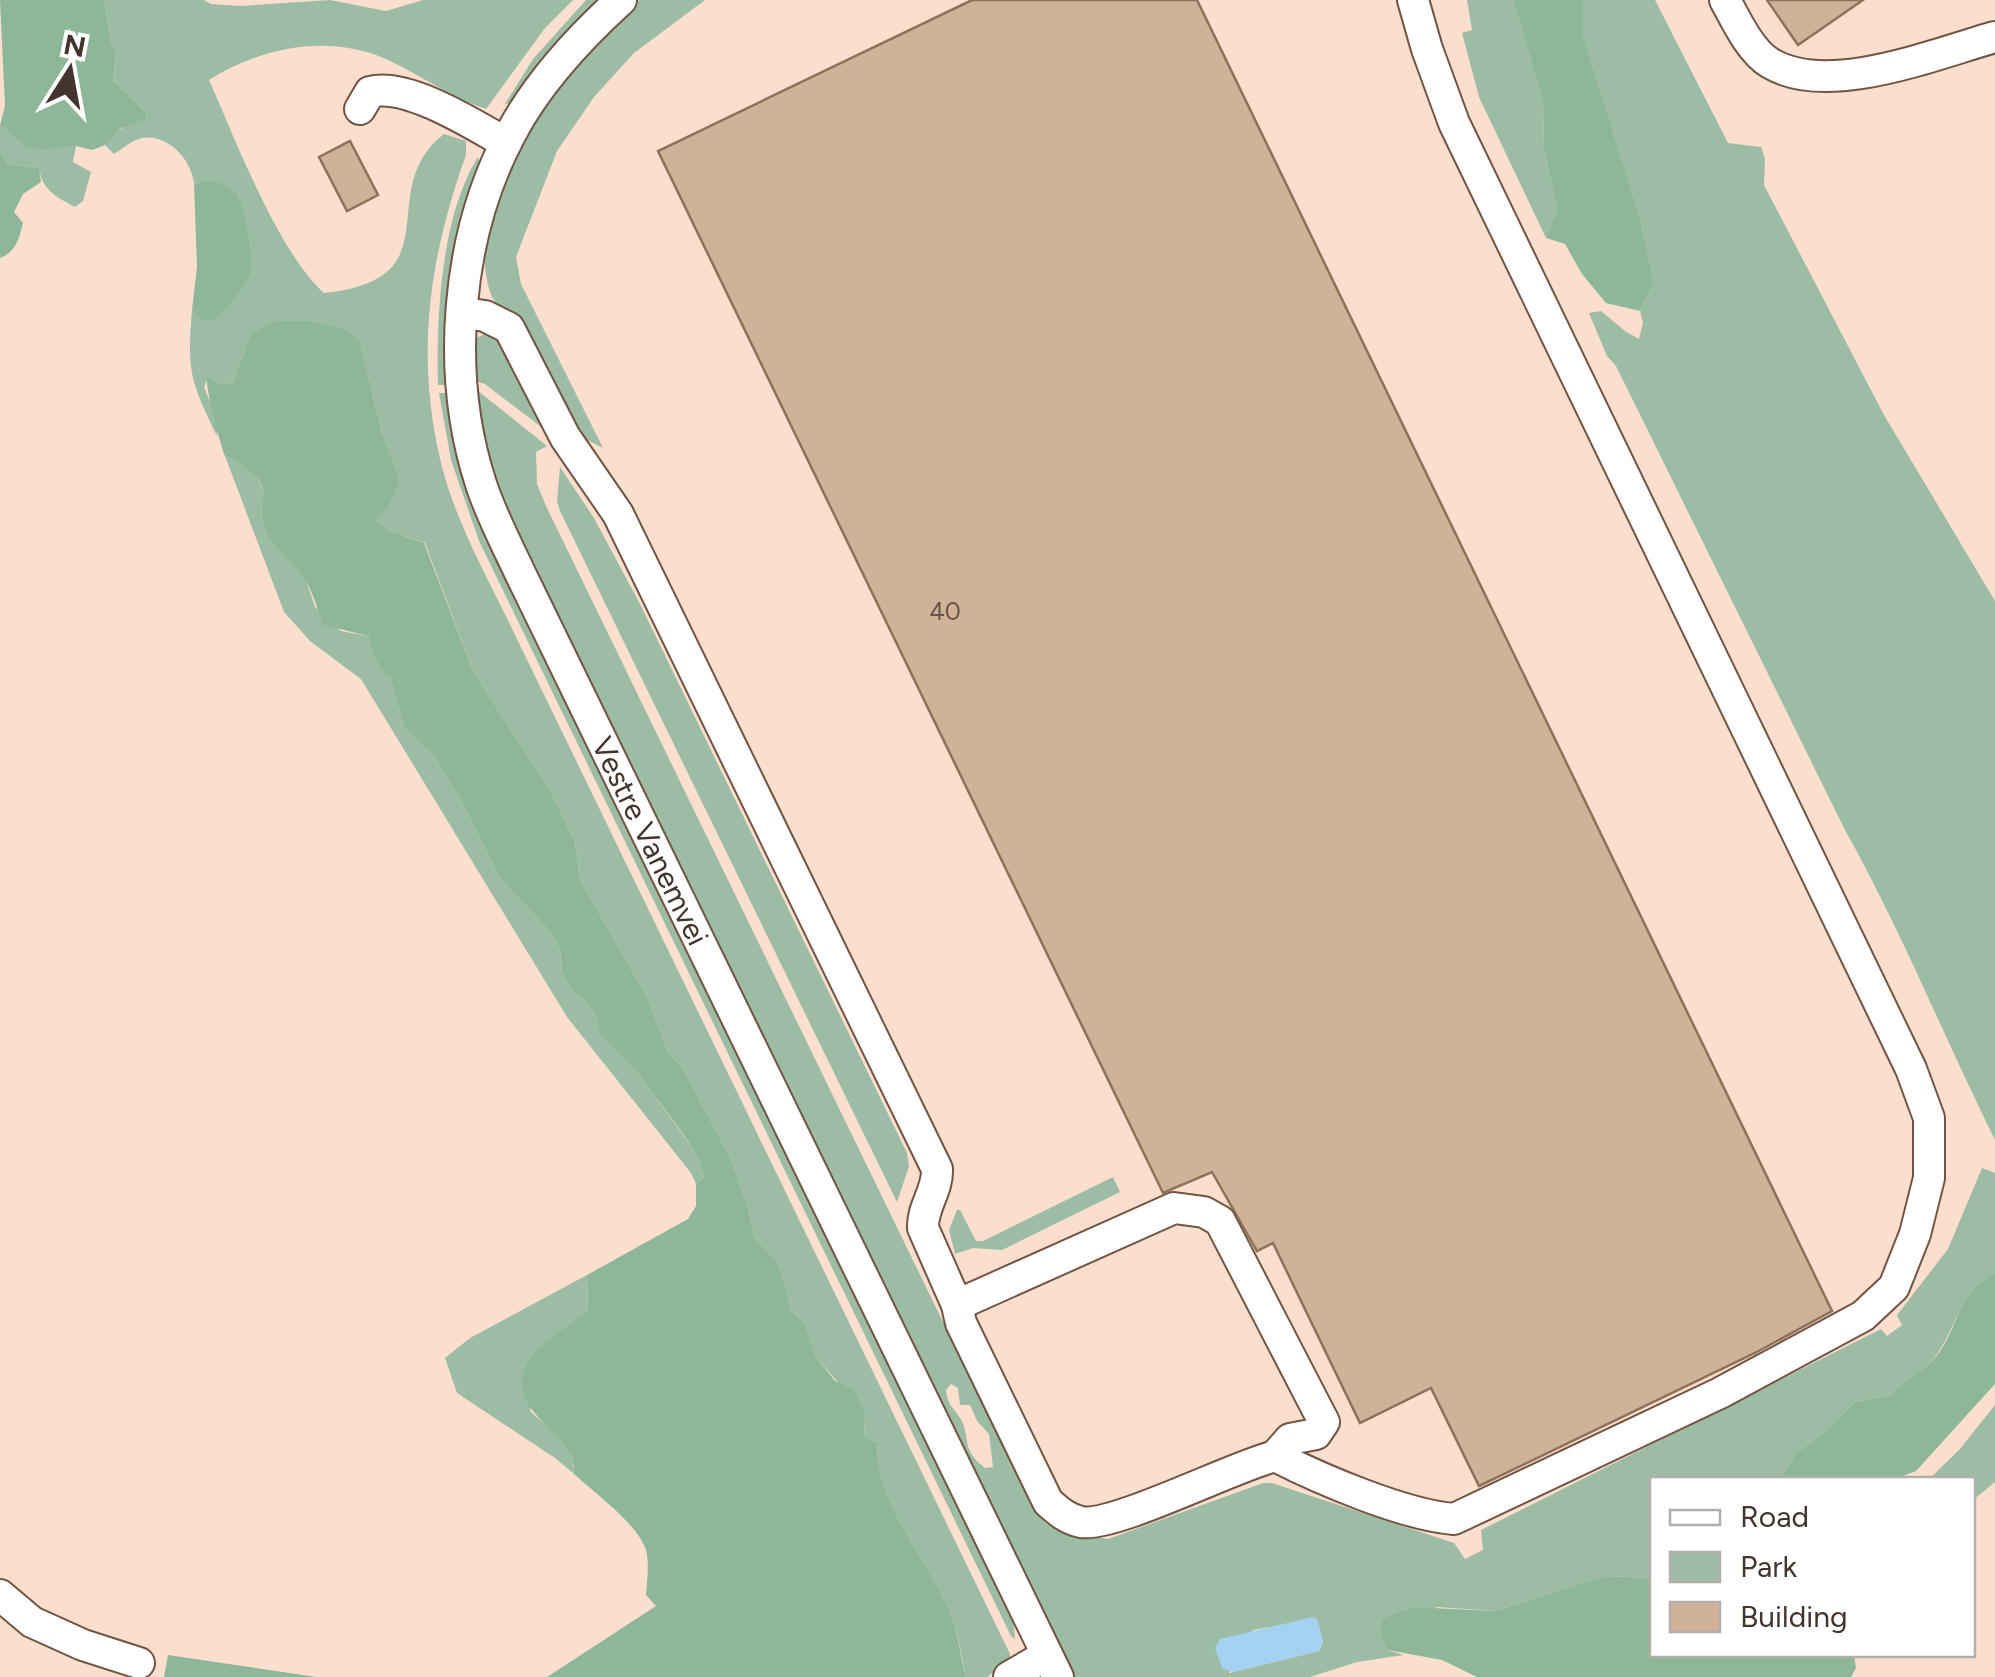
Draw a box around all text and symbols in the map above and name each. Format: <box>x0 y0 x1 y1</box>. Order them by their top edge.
north arrow <box>20 20 120 120</box>
text: N <box>61 27 89 64</box>
house number: 40 <box>929 596 961 626</box>
street label: Vestre Vanemvei <box>584 731 717 951</box>
legend <box>1650 1477 1975 1657</box>
text: Road <box>1740 1498 1809 1535</box>
text: Park <box>1740 1548 1798 1585</box>
text: Building <box>1740 1598 1848 1635</box>

